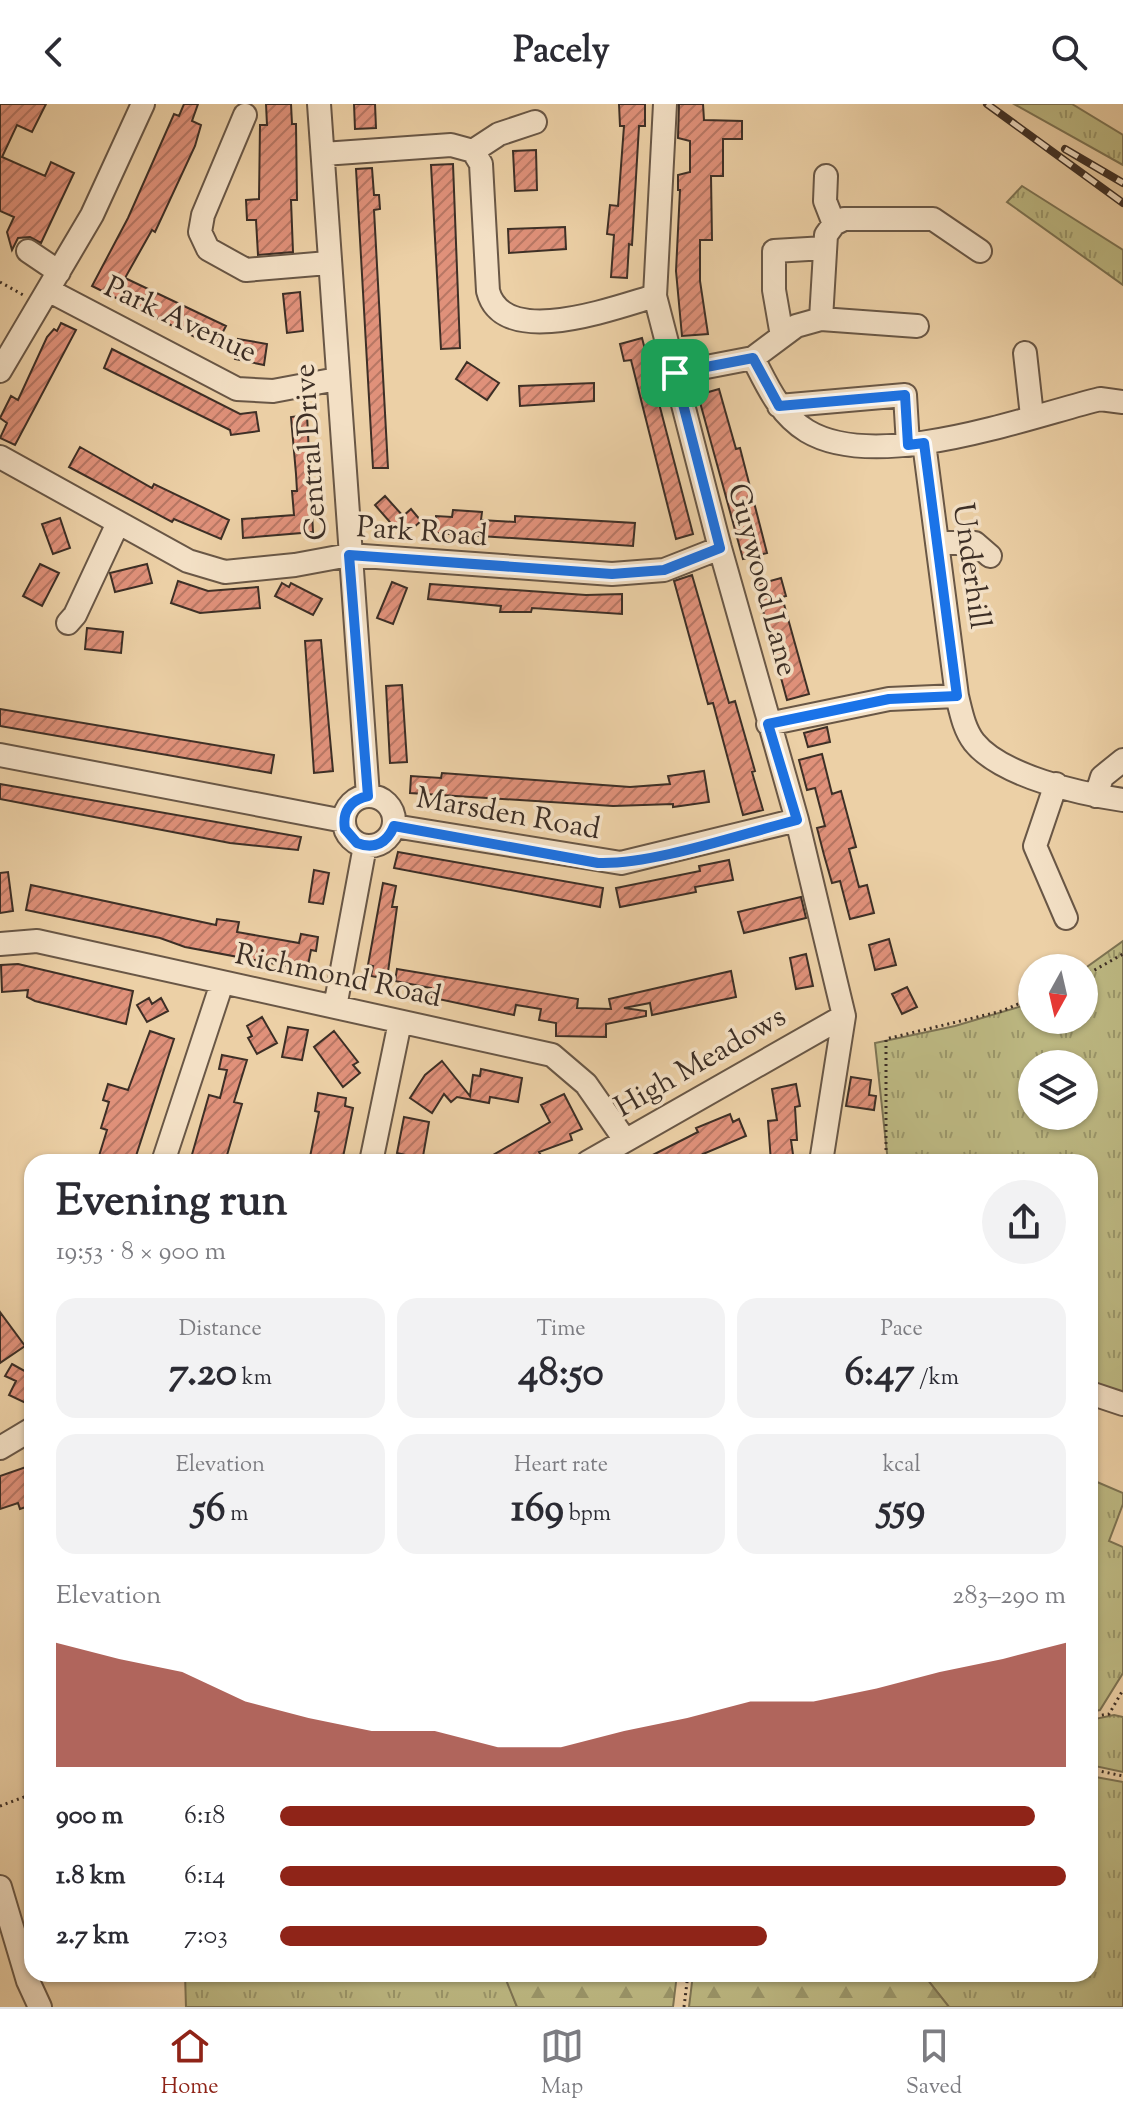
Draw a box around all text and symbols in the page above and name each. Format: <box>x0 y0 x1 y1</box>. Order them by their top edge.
text: Pacely <box>513 26 610 78</box>
icon: back <box>32 30 76 74</box>
icon: search <box>1047 30 1091 74</box>
street label: Park Avenue <box>97 267 263 375</box>
pin <box>641 339 709 407</box>
icon: arrive <box>653 351 697 395</box>
street label: Central Drive <box>284 362 340 542</box>
street label: Guywood Lane <box>715 479 807 681</box>
street label: Underhill <box>940 500 1000 632</box>
street label: Park Road <box>355 507 489 559</box>
street label: Marsden Road <box>413 778 603 852</box>
street label: Richmond Road <box>231 934 445 1020</box>
north arrow <box>1018 954 1098 1034</box>
map controls <box>1018 954 1098 1130</box>
street label: High Meadows <box>607 996 795 1130</box>
button: layers <box>1018 1050 1098 1130</box>
text: Evening run <box>56 1172 288 1235</box>
button: share <box>982 1180 1066 1264</box>
text: 19:53 · 8 × 900 m <box>56 1234 226 1271</box>
text: Distance <box>179 1314 262 1346</box>
text: Time <box>537 1314 585 1346</box>
text: Pace <box>881 1314 923 1346</box>
text: 7.20 <box>169 1346 237 1403</box>
text: 48:50 <box>518 1346 604 1403</box>
text: 6:47 <box>844 1346 914 1403</box>
text: km <box>237 1363 272 1395</box>
text: /km <box>914 1363 959 1395</box>
text: Elevation <box>176 1450 265 1482</box>
text: Heart rate <box>514 1450 608 1482</box>
text: kcal <box>883 1450 921 1482</box>
text: 56 <box>192 1482 226 1539</box>
text: 169 <box>511 1482 564 1539</box>
text: 559 <box>878 1482 925 1539</box>
text: m <box>226 1499 249 1531</box>
text: bpm <box>564 1499 611 1531</box>
text: Elevation <box>56 1578 161 1615</box>
text: 283–290 m <box>952 1578 1066 1615</box>
text: 900 m <box>56 1798 123 1835</box>
text: 6:18 <box>184 1798 225 1835</box>
text: 1.8 km <box>56 1858 126 1895</box>
text: 6:14 <box>184 1858 225 1895</box>
text: 2.7 km <box>56 1918 129 1955</box>
text: 7:03 <box>184 1918 228 1955</box>
tab: Home <box>161 2024 218 2104</box>
tab: Map <box>540 2024 584 2104</box>
tab: Saved <box>906 2024 962 2104</box>

